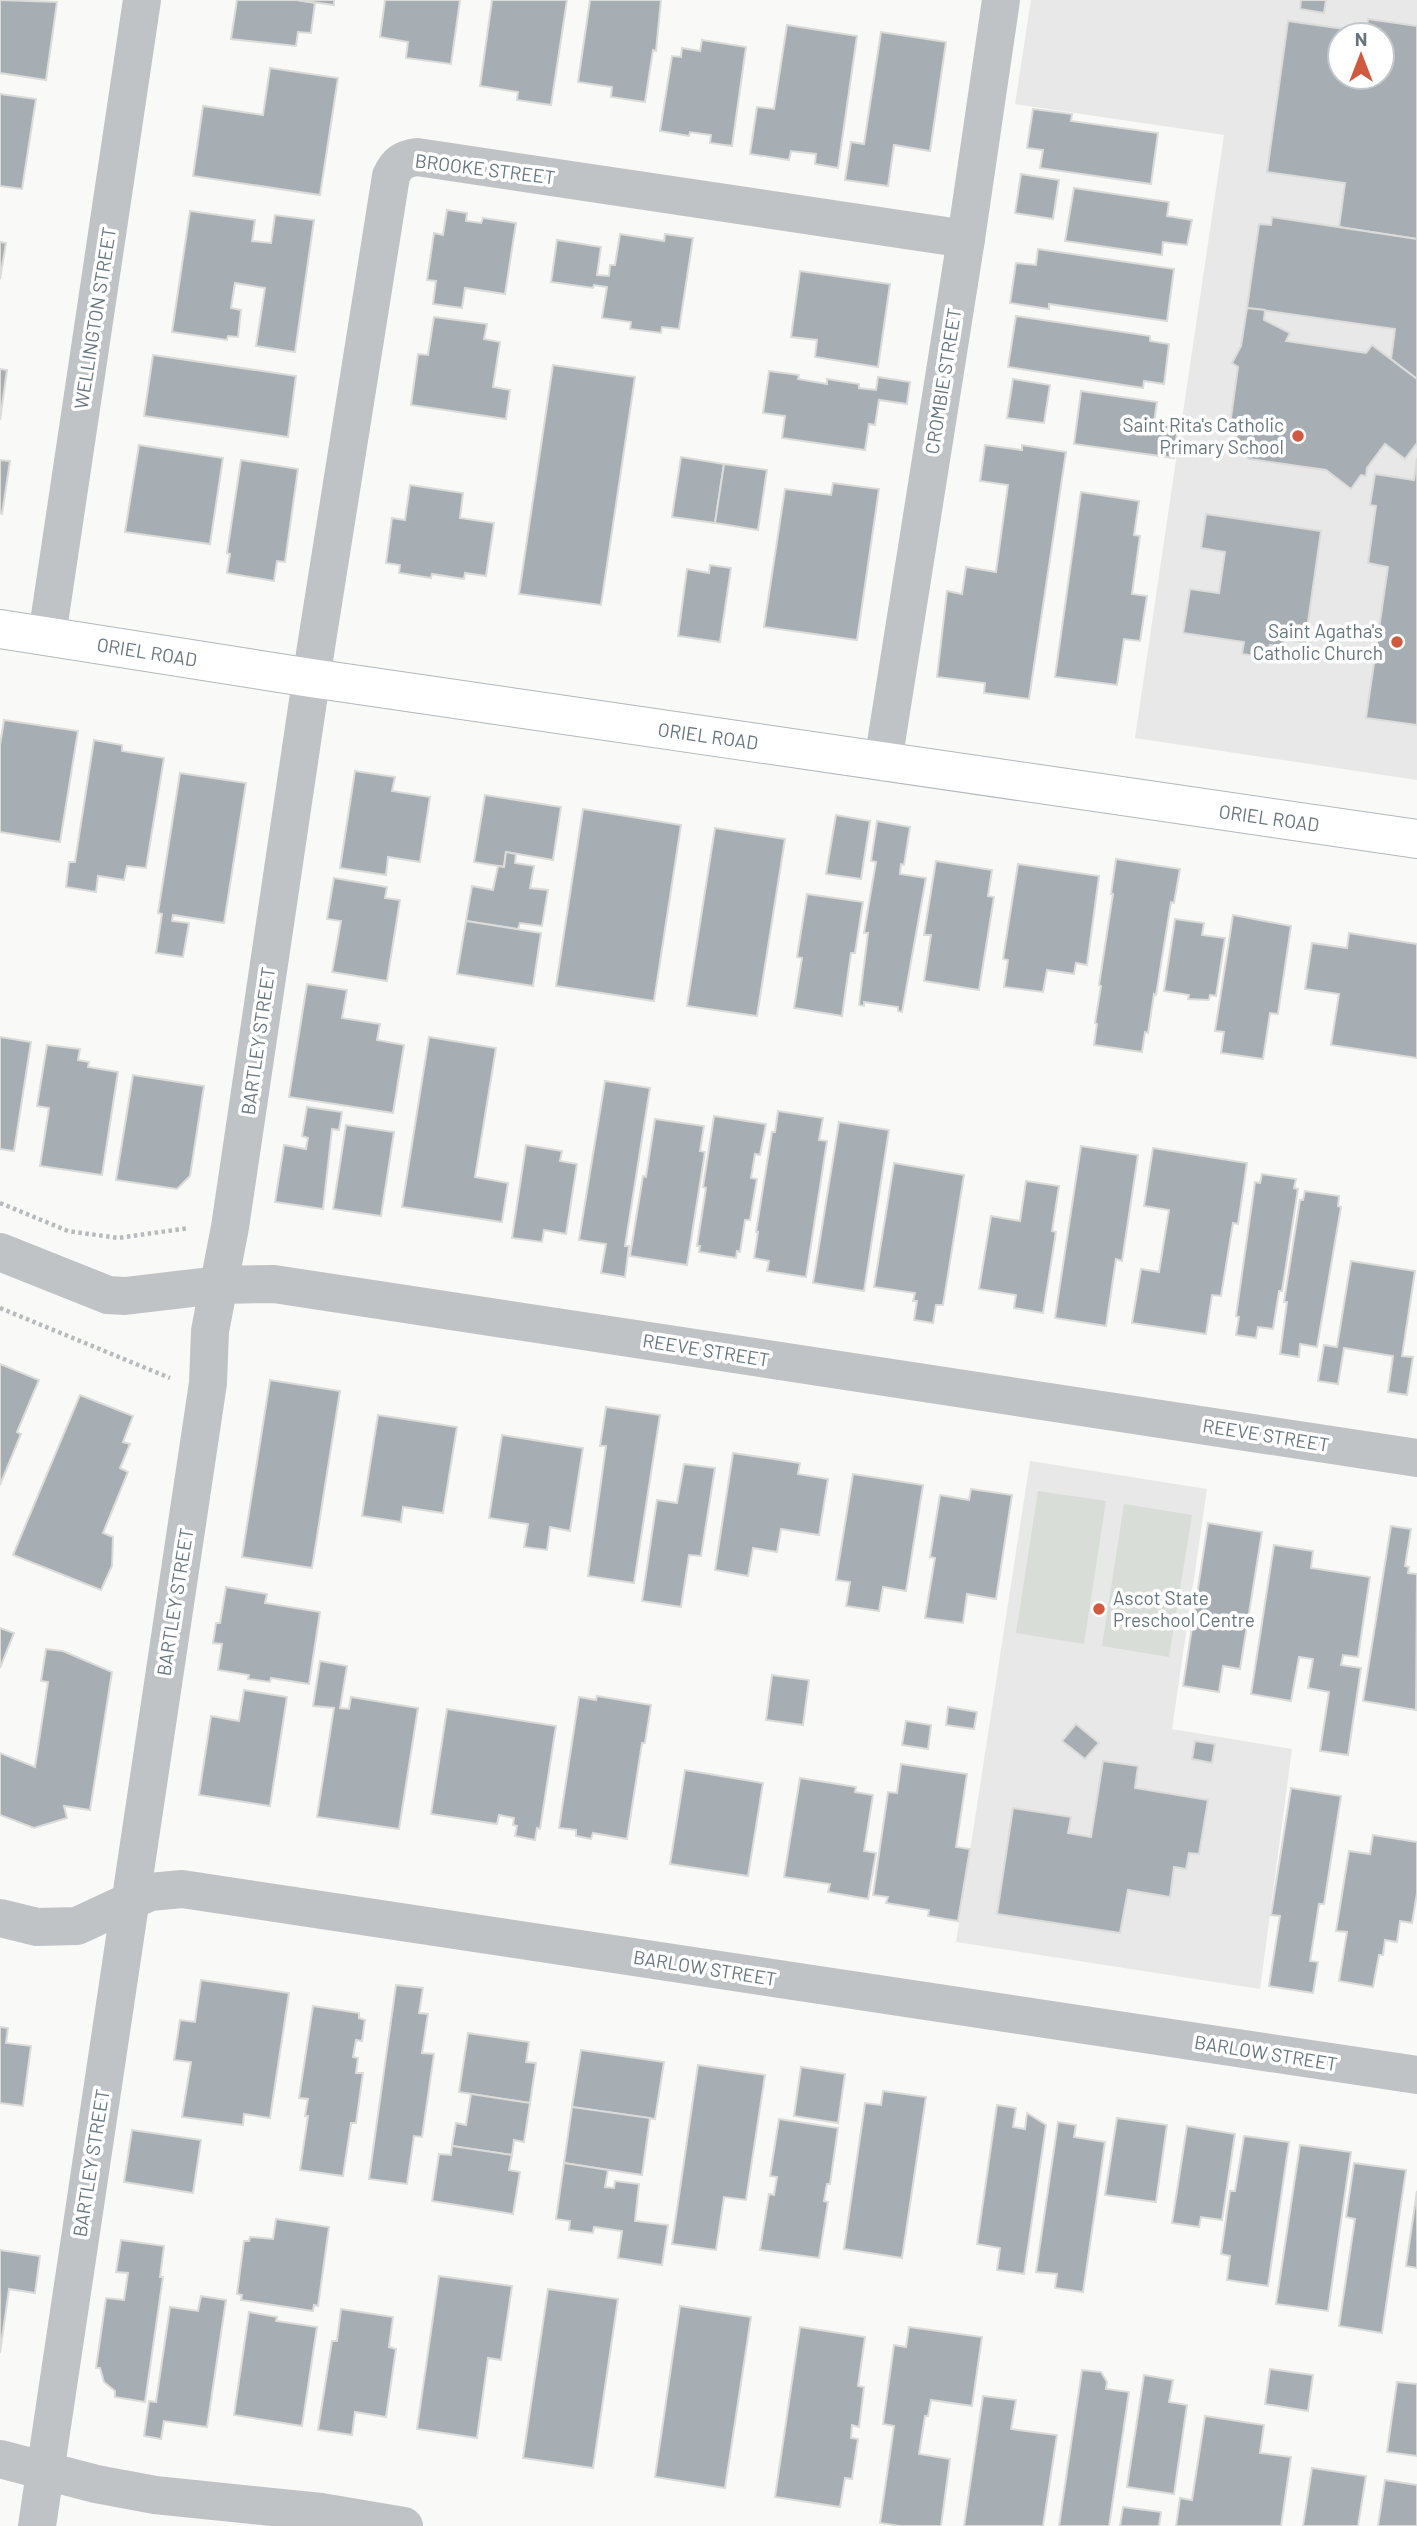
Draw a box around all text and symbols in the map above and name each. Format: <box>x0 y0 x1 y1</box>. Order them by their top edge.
north arrow <box>1326 21 1396 91</box>
text: N <box>1355 27 1367 50</box>
street label: BROOKE STREET <box>414 148 556 189</box>
street label: WELLINGTON STREET <box>69 225 120 411</box>
street label: CROMBIE STREET <box>920 306 965 456</box>
place label: Saint Rita's Catholic Primary School <box>1122 413 1284 458</box>
marker: Saint Rita's Catholic Primary School <box>1290 428 1306 444</box>
place label: Saint Agatha's Catholic Church <box>1253 619 1383 664</box>
street label: ORIEL ROAD <box>95 632 199 671</box>
marker: Saint Agatha's Catholic Church <box>1389 634 1405 650</box>
street label: ORIEL ROAD <box>656 717 760 754</box>
street label: ORIEL ROAD <box>1217 799 1321 836</box>
street label: BARTLEY STREET <box>236 965 279 1116</box>
street label: REEVE STREET <box>641 1328 771 1371</box>
street label: REEVE STREET <box>1201 1413 1331 1456</box>
street label: BARTLEY STREET <box>151 1526 198 1677</box>
place label: Ascot State Preschool Centre <box>1113 1586 1255 1631</box>
marker: Ascot State Preschool Centre <box>1091 1601 1107 1617</box>
street label: BARLOW STREET <box>632 1945 778 1990</box>
street label: BARLOW STREET <box>1193 2030 1339 2075</box>
street label: BARTLEY STREET <box>67 2087 114 2238</box>

